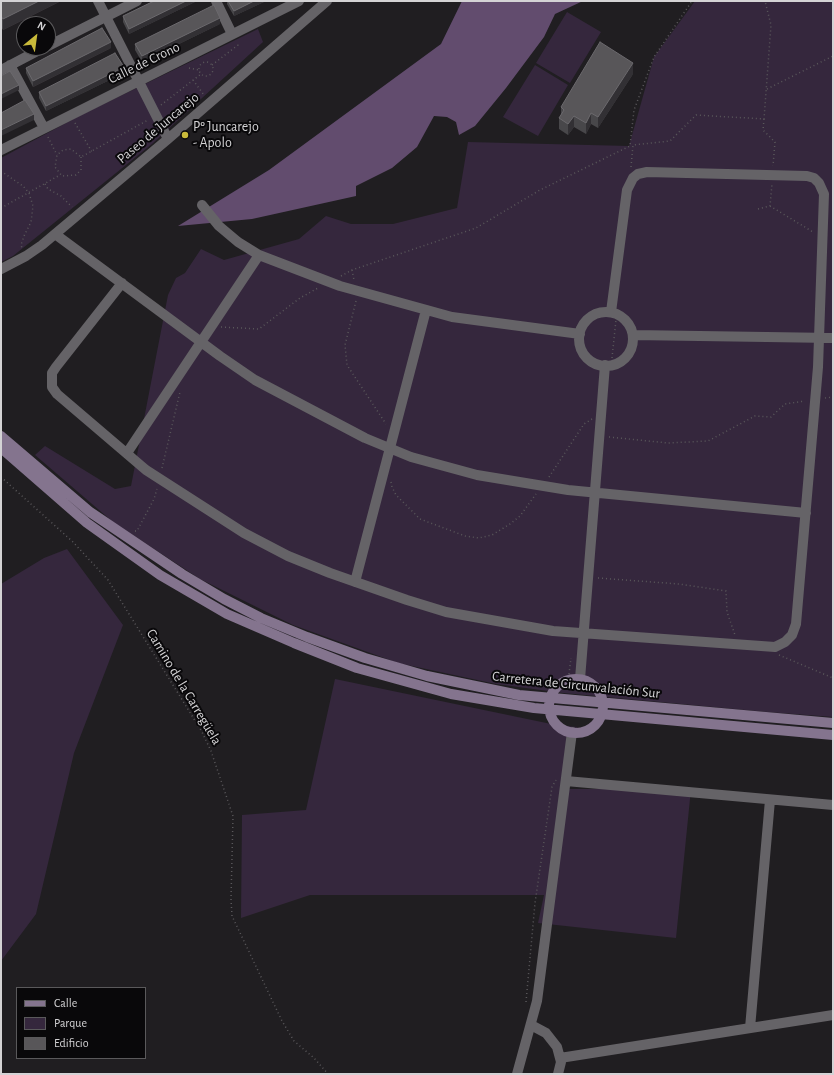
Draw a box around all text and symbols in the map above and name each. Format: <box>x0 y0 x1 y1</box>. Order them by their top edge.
north arrow <box>16 16 56 56</box>
text: N <box>36 19 48 33</box>
street label: Calle de Crono <box>105 38 183 88</box>
street label: Paseo de Juncarejo <box>114 89 202 167</box>
place label: Pº Juncarejo - Apolo <box>193 119 259 152</box>
marker: Pº Juncarejo - Apolo <box>180 130 190 140</box>
street label: Camino de la Carregüela <box>143 626 225 748</box>
street label: Carretera de Circunvalación Sur <box>491 668 661 702</box>
legend <box>16 987 146 1059</box>
text: Calle <box>54 997 77 1009</box>
text: Parque <box>54 1017 87 1029</box>
text: Edificio <box>54 1037 89 1049</box>

